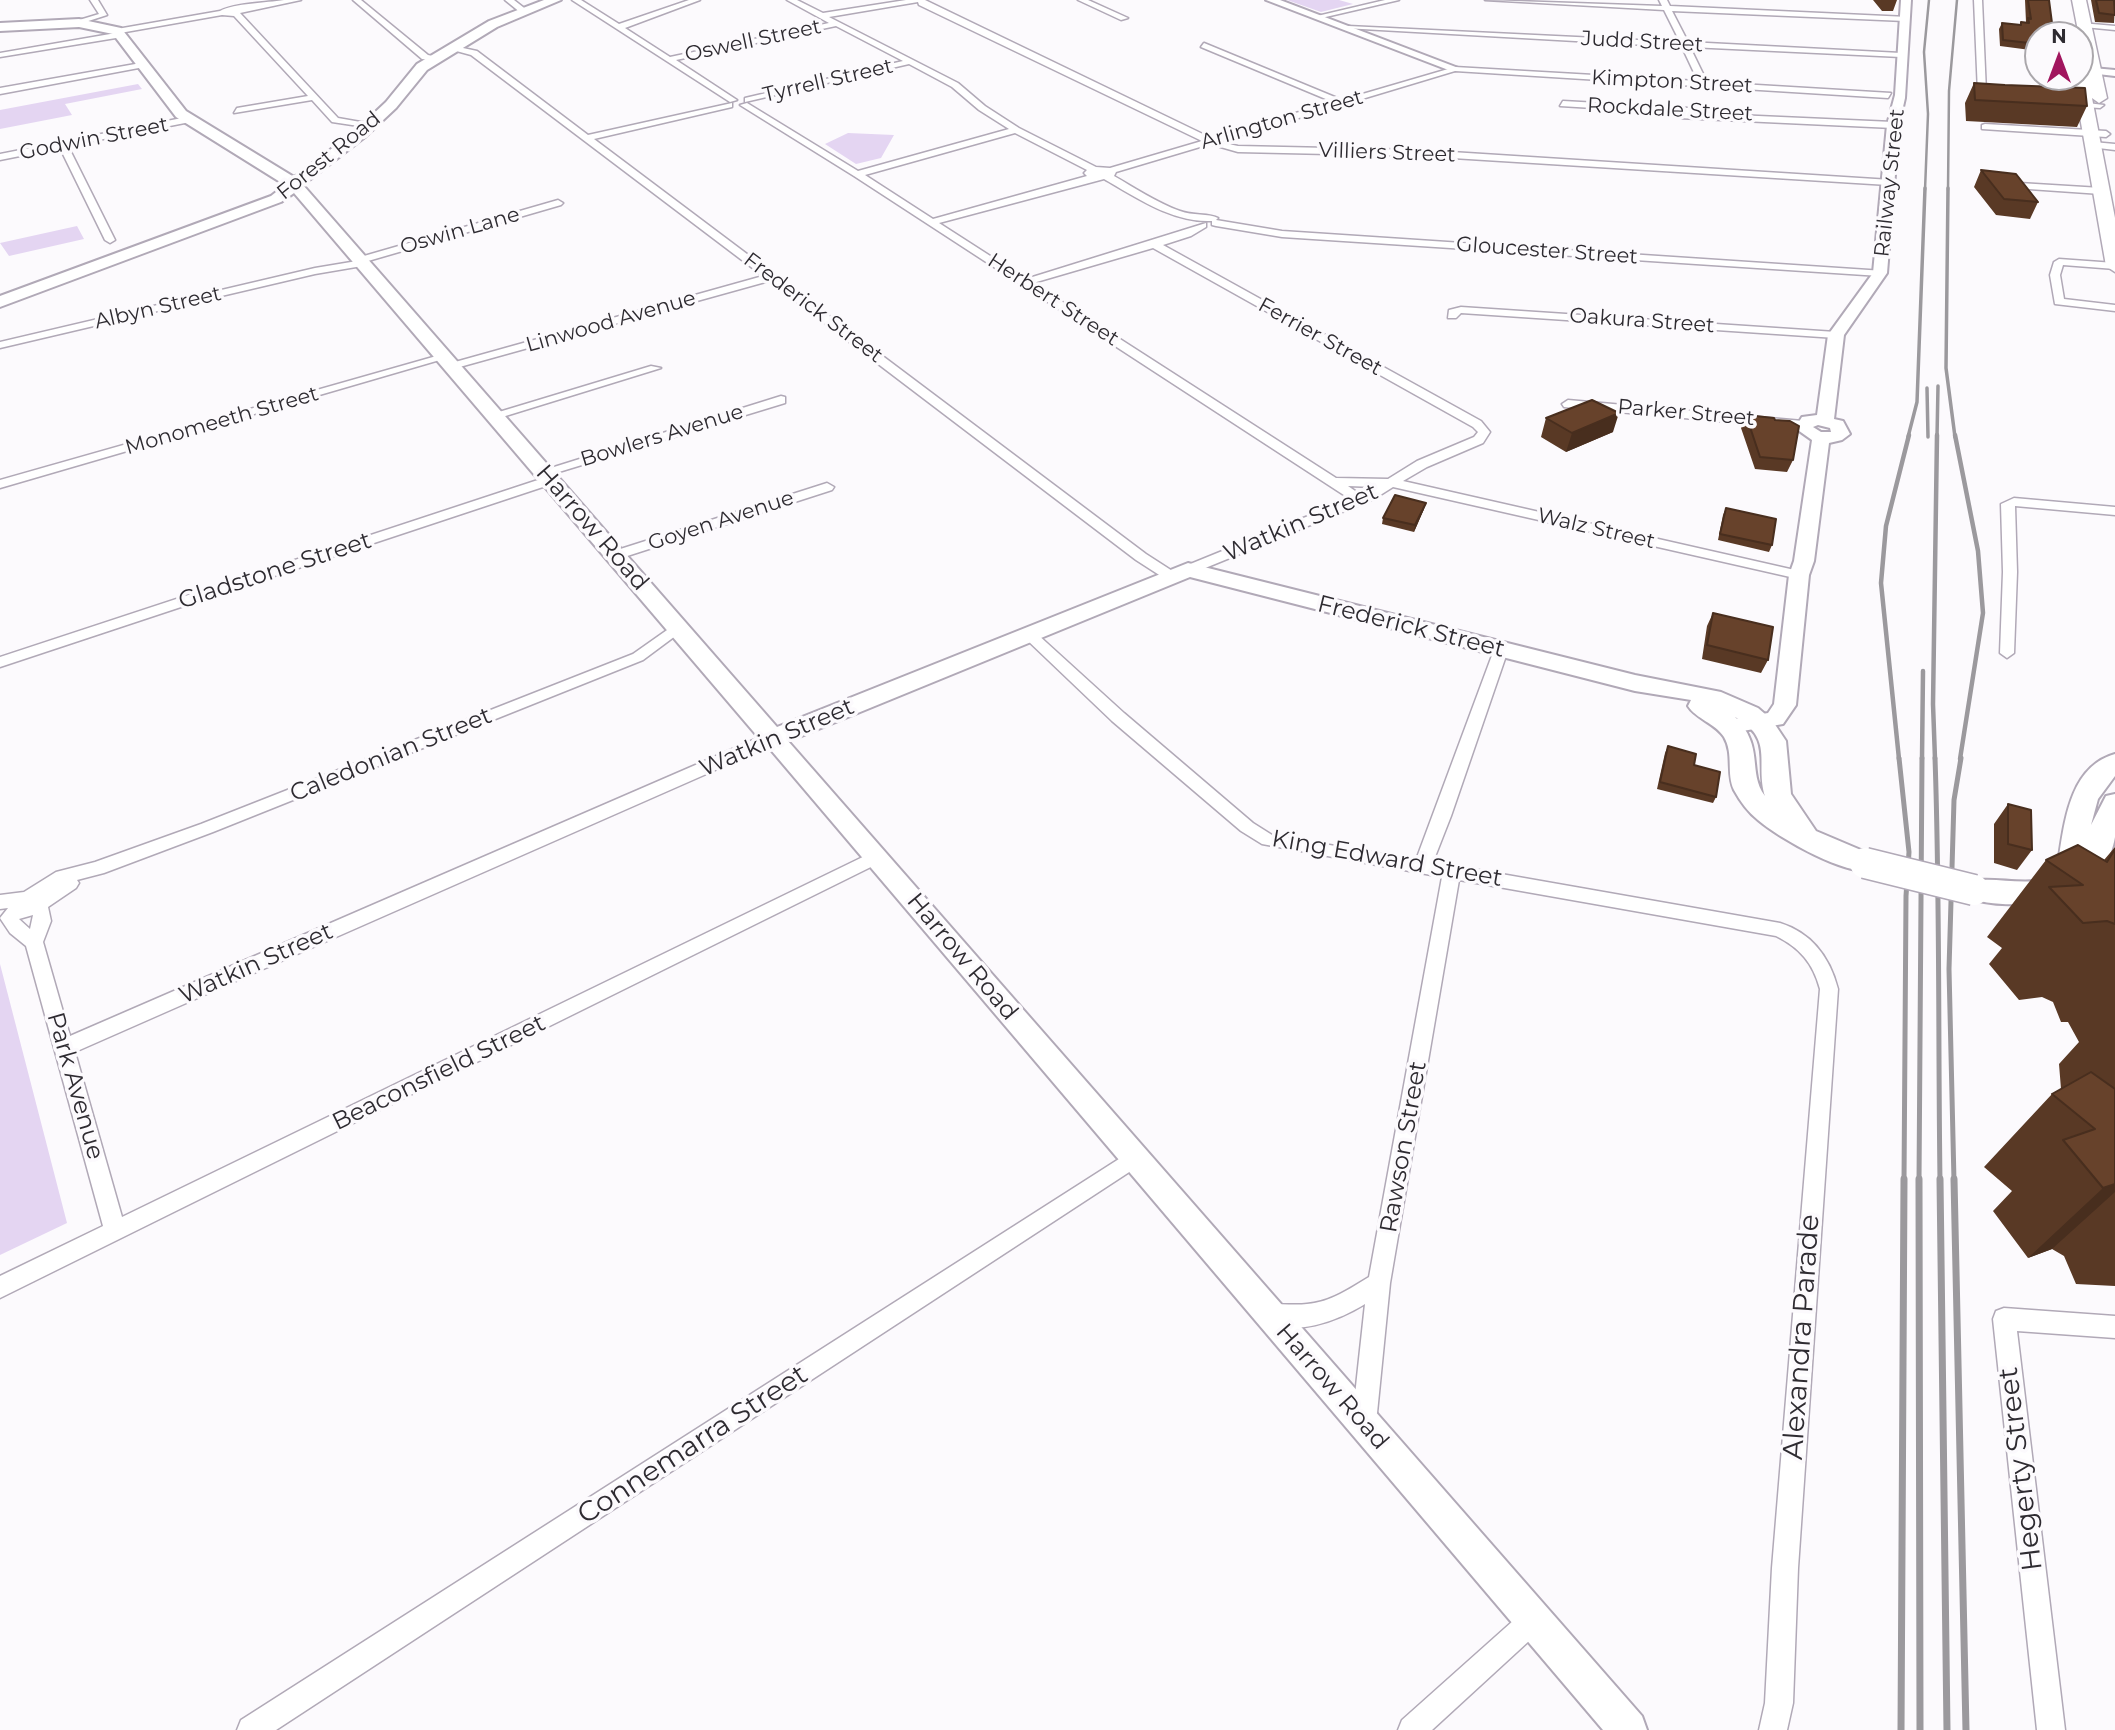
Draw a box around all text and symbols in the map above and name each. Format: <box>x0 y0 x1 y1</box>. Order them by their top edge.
street label: Oswell Street <box>683 14 823 68</box>
north arrow <box>2024 21 2094 91</box>
text: N <box>2051 25 2067 48</box>
street label: Judd Street <box>1580 26 1704 58</box>
street label: Tyrrell Street <box>760 54 896 108</box>
street label: Kimpton Street <box>1591 65 1753 99</box>
street label: Arlington Street <box>1198 85 1366 155</box>
street label: Rockdale Street <box>1586 93 1754 127</box>
street label: Forest Road <box>272 107 386 205</box>
street label: Railway Street <box>1870 108 1910 258</box>
street label: Godwin Street <box>18 112 170 166</box>
street label: Villiers Street <box>1318 138 1456 168</box>
street label: Oswin Lane <box>397 202 523 260</box>
street label: Gloucester Street <box>1455 232 1639 270</box>
street label: Frederick Street <box>738 247 888 369</box>
street label: Herbert Street <box>983 248 1123 352</box>
street label: Albyn Street <box>92 281 224 335</box>
street label: Linwood Avenue <box>523 286 699 358</box>
street label: Ferrier Street <box>1254 293 1386 381</box>
street label: Oakura Street <box>1569 303 1715 339</box>
street label: Monomeeth Street <box>122 381 322 461</box>
street label: Parker Street <box>1616 394 1756 432</box>
street label: Bowlers Avenue <box>578 399 746 473</box>
street label: Harrow Road <box>530 459 654 597</box>
street label: Watkin Street <box>1219 477 1383 569</box>
street label: Goyen Avenue <box>645 486 797 556</box>
street label: Walz Street <box>1535 503 1657 555</box>
street label: Gladstone Street <box>175 526 375 616</box>
street label: Frederick Street <box>1314 590 1508 664</box>
street label: Watkin Street <box>695 692 859 784</box>
street label: Caledonian Street <box>286 701 496 809</box>
street label: King Edward Street <box>1269 825 1505 893</box>
street label: Harrow Road <box>900 888 1024 1026</box>
street label: Watkin Street <box>175 917 337 1011</box>
street label: Park Avenue <box>40 1009 110 1163</box>
street label: Beaconsfield Street <box>328 1009 550 1137</box>
street label: Rawson Street <box>1375 1059 1433 1235</box>
street label: Alexandra Parade <box>1777 1213 1827 1461</box>
street label: Harrow Road <box>1270 1318 1394 1456</box>
street label: Connemarra Street <box>572 1358 814 1532</box>
street label: Hegerty Street <box>1992 1365 2050 1573</box>

